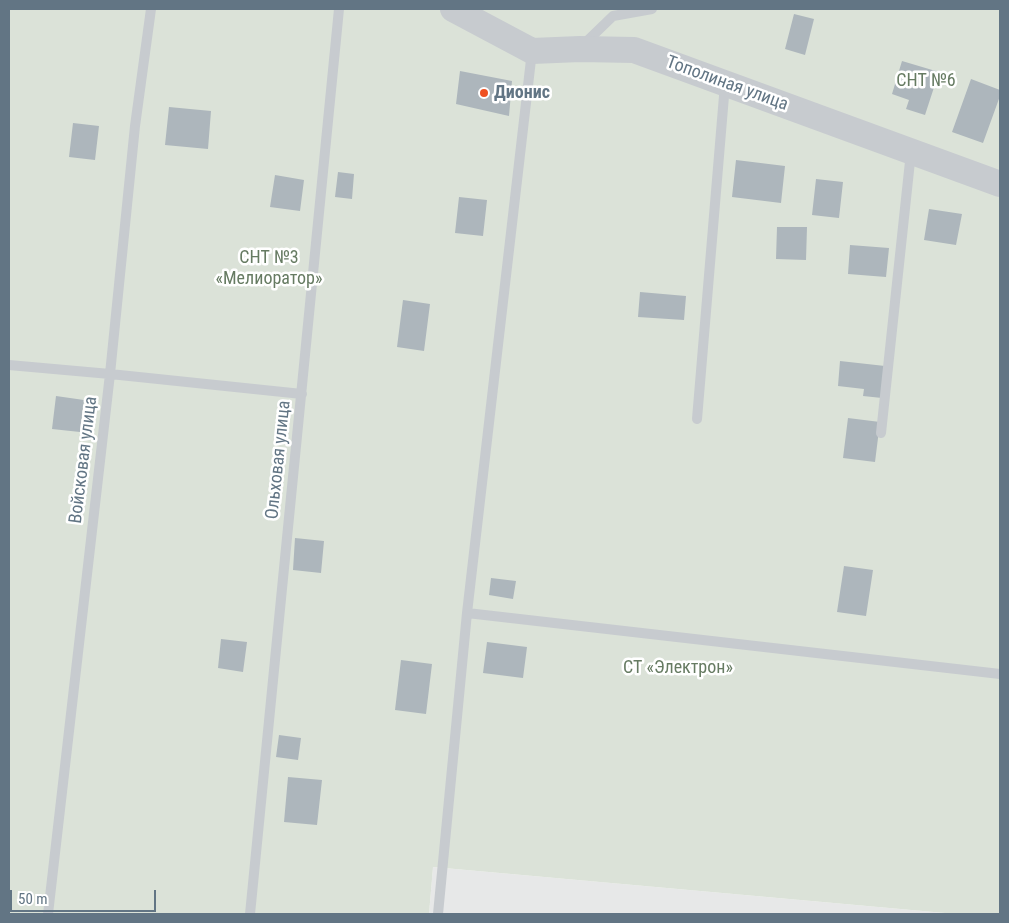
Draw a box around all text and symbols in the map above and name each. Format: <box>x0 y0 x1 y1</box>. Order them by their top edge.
street label: Тополиная улица <box>663 52 791 116</box>
park label: СНТ №6 <box>896 70 956 92</box>
place label: Дионис <box>494 82 550 104</box>
marker: Дионис <box>478 87 490 99</box>
park label: СНТ №3 «Мелиоратор» <box>215 247 323 290</box>
street label: Войсковая улица <box>65 395 103 525</box>
street label: Ольховая улица <box>262 400 296 520</box>
park label: СТ «Электрон» <box>623 657 733 679</box>
scale bar <box>12 880 159 912</box>
text: 50 m <box>18 890 48 908</box>

